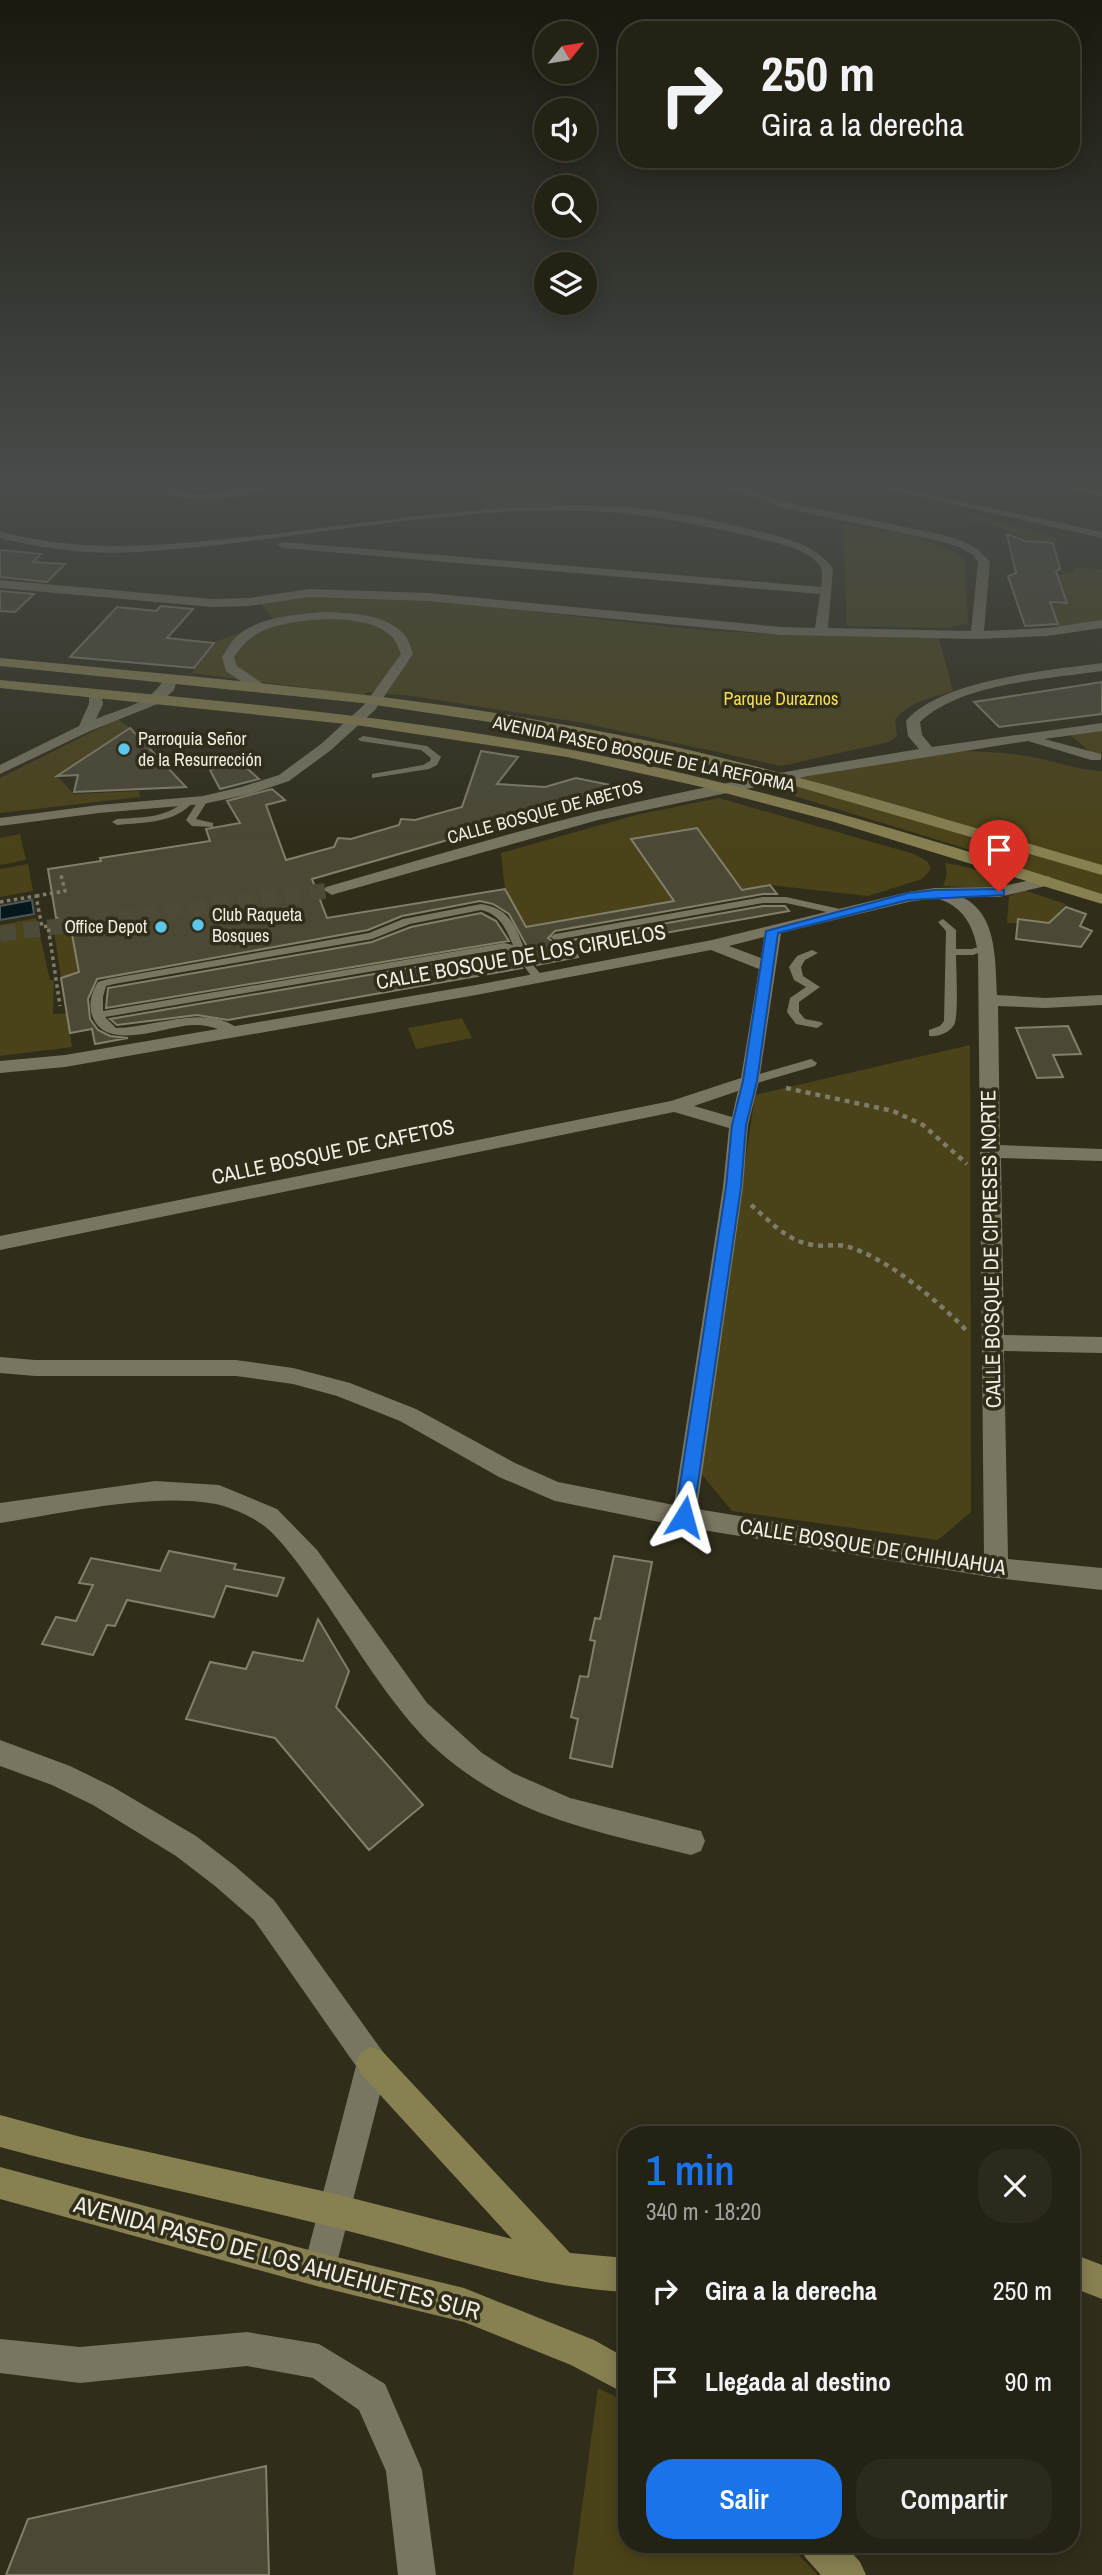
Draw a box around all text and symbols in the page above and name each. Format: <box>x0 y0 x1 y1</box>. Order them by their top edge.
north arrow <box>534 21 597 84</box>
map controls <box>534 21 597 315</box>
text: 250 m <box>761 40 875 106</box>
icon: right <box>646 49 737 140</box>
button: sound <box>534 98 597 161</box>
text: Gira a la derecha <box>761 103 964 146</box>
button: search <box>534 175 597 238</box>
button: layers <box>534 252 597 315</box>
park label: Parque Duraznos <box>724 686 838 711</box>
street label: AVENIDA PASEO BOSQUE DE LA REFORMA <box>490 709 797 798</box>
place label: Parroquia Señor de la Resurrección <box>138 726 262 772</box>
marker: Parroquia Señor de la Resurrección <box>116 741 132 757</box>
street label: CALLE BOSQUE DE ABETOS <box>444 773 646 850</box>
pin <box>969 820 1029 892</box>
icon: arrive <box>980 831 1018 869</box>
place label: Club Raqueta Bosques <box>212 902 302 948</box>
place label: Office Depot <box>64 914 147 939</box>
marker: Club Raqueta Bosques <box>190 917 206 933</box>
street label: CALLE BOSQUE DE LOS CIRUELOS <box>374 917 668 996</box>
marker: Office Depot <box>153 919 169 935</box>
street label: CALLE BOSQUE DE CIPRESES NORTE <box>973 1090 1008 1408</box>
street label: CALLE BOSQUE DE CAFETOS <box>209 1112 457 1191</box>
position arrow <box>647 1480 721 1554</box>
street label: CALLE BOSQUE DE CHIHUAHUA <box>738 1511 1009 1582</box>
text: 1 min <box>646 2142 735 2198</box>
button: close <box>978 2149 1052 2223</box>
street label: AVENIDA PASEO DE LOS AHUEHUETES SUR <box>70 2187 484 2327</box>
text: 340 m · 18:20 <box>646 2196 761 2227</box>
icon: right <box>646 2272 684 2310</box>
text: Gira a la derecha <box>705 2273 877 2308</box>
text: 250 m <box>993 2273 1052 2308</box>
icon: arrive <box>646 2363 684 2401</box>
text: Llegada al destino <box>705 2364 891 2399</box>
text: 90 m <box>1005 2364 1052 2399</box>
button: Salir <box>646 2459 842 2539</box>
button: Compartir <box>856 2459 1052 2539</box>

